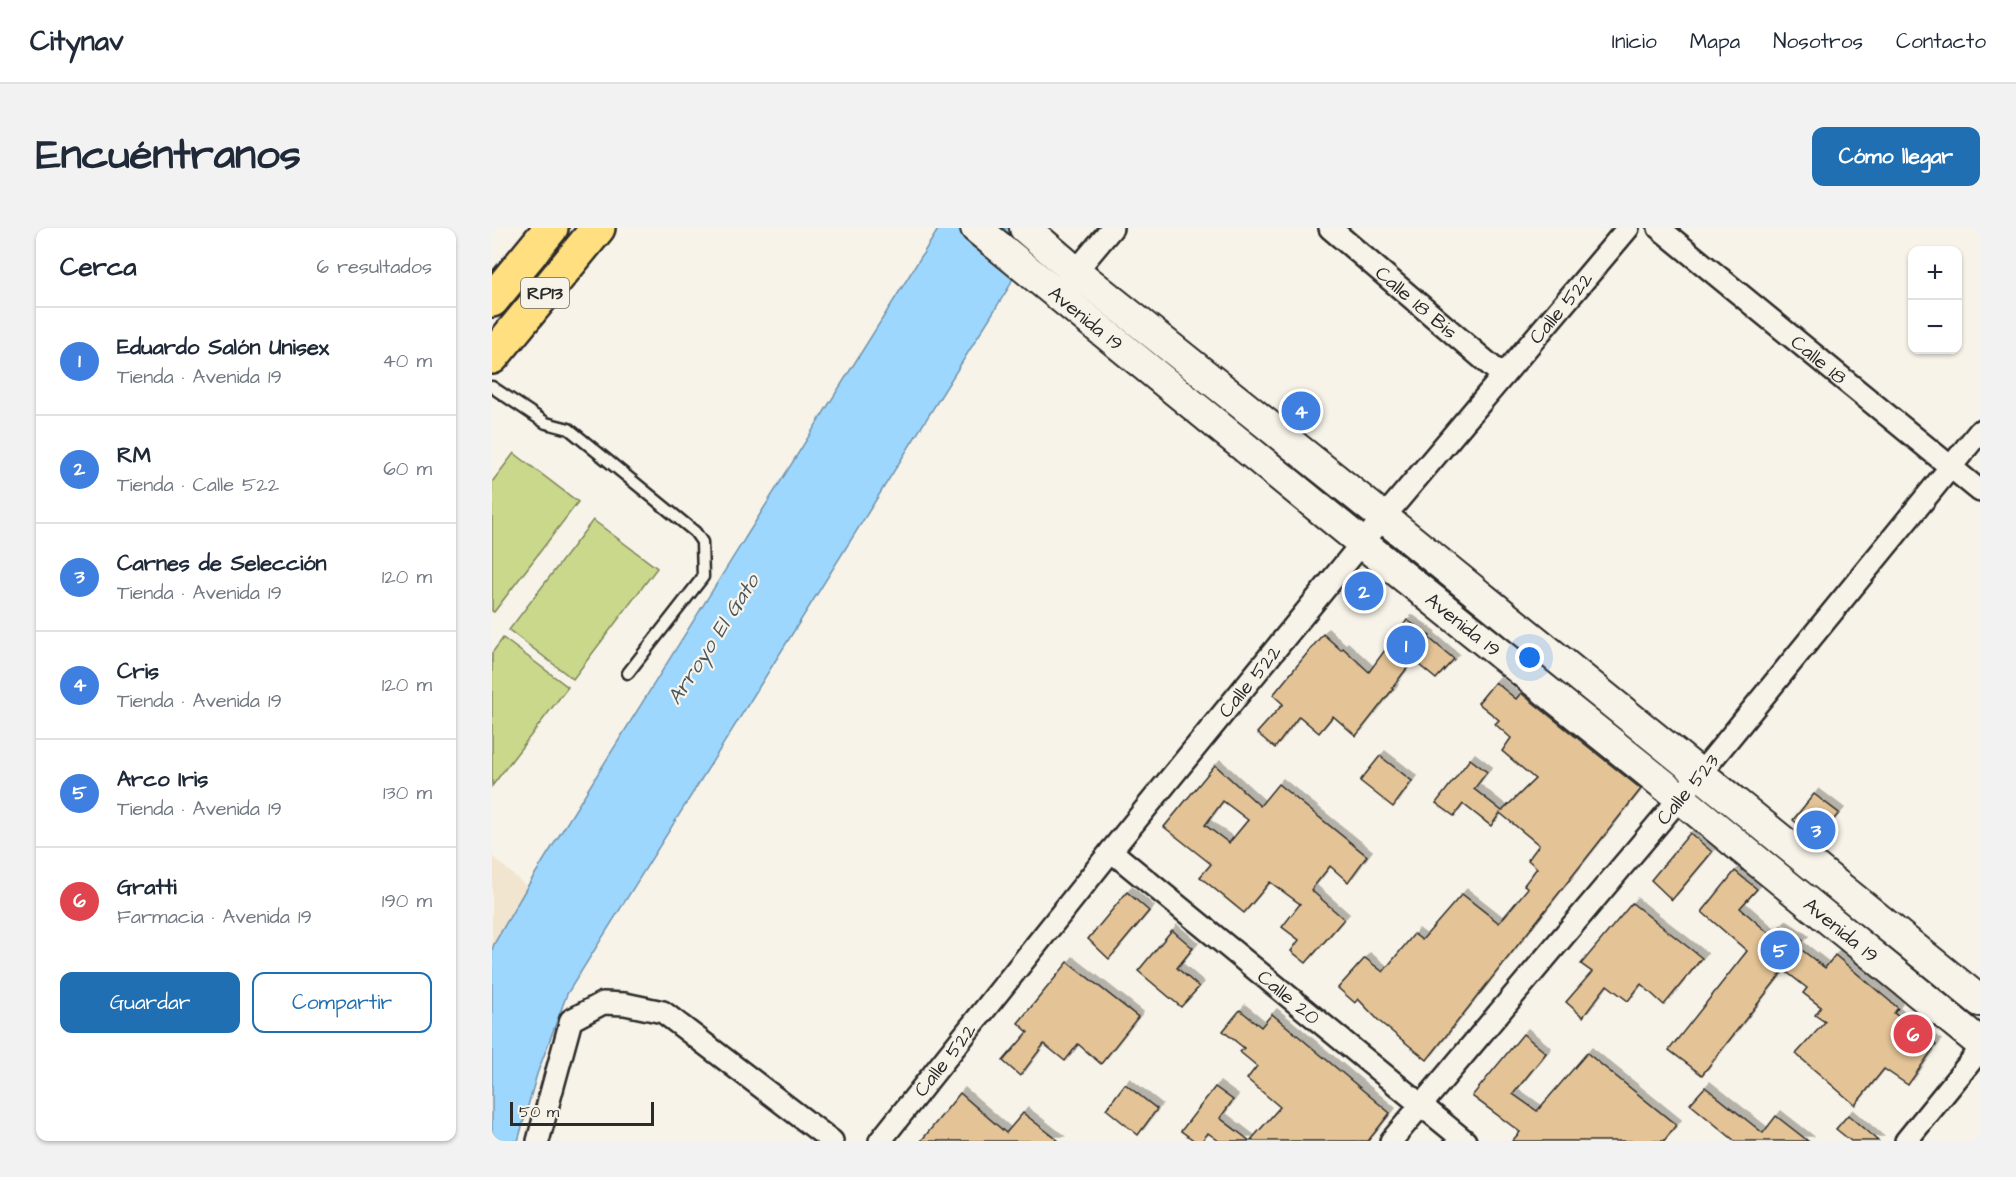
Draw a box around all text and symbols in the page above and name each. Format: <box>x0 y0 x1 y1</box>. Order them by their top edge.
text: Citynav <box>30 22 124 61</box>
text: Inicio <box>1612 27 1657 56</box>
text: Mapa <box>1690 27 1740 56</box>
text: Nosotros <box>1773 27 1863 56</box>
text: Contacto <box>1896 27 1986 56</box>
text: Encuéntranos <box>36 127 301 185</box>
button: Cómo llegar <box>1812 127 1980 186</box>
map controls <box>1908 246 1962 354</box>
button: + <box>1908 246 1962 300</box>
text: Cerca <box>60 249 137 285</box>
text: 6 resultados <box>316 253 432 281</box>
street label: Calle 18 Bis <box>1369 260 1463 346</box>
street label: Calle 522 <box>1523 266 1600 350</box>
road number: RP13 <box>521 278 569 308</box>
street label: Avenida 19 <box>1042 279 1129 358</box>
button: − <box>1908 300 1962 354</box>
street label: Calle 18 <box>1784 329 1853 391</box>
text: Eduardo Salón Unisex <box>117 332 329 363</box>
text: 1 <box>78 347 81 375</box>
text: 40 m <box>382 347 432 375</box>
text: Tienda · Avenida 19 <box>117 363 282 391</box>
pin: 4 <box>1282 388 1320 434</box>
text: RM <box>117 440 151 471</box>
text: 2 <box>74 455 85 483</box>
text: 60 m <box>383 455 432 483</box>
text: Tienda · Calle 522 <box>117 471 279 499</box>
text: Carnes de Selección <box>117 548 327 579</box>
text: 3 <box>74 563 85 591</box>
text: 120 m <box>382 563 432 591</box>
water label: Arroyo El Gato <box>660 567 768 711</box>
pin: 2 <box>1344 568 1384 614</box>
text: Tienda · Avenida 19 <box>117 579 282 607</box>
street label: Avenida 19 <box>1419 586 1506 664</box>
pin: 1 <box>1386 622 1426 668</box>
street label: Calle 522 <box>1212 639 1289 724</box>
your location <box>1515 643 1544 672</box>
text: Cris <box>117 656 159 687</box>
text: 4 <box>73 671 86 699</box>
text: 120 m <box>382 671 432 699</box>
text: Tienda · Avenida 19 <box>117 687 282 715</box>
street label: Calle 523 <box>1650 748 1726 831</box>
text: Arco Iris <box>117 764 208 795</box>
text: 5 <box>72 779 87 807</box>
text: 130 m <box>383 779 432 807</box>
text: Tienda · Avenida 19 <box>117 795 282 823</box>
pin: 3 <box>1796 808 1836 852</box>
text: Gratti <box>117 872 177 903</box>
text: 6 <box>73 887 86 915</box>
text: 190 m <box>382 887 432 915</box>
street label: Avenida 19 <box>1797 891 1884 970</box>
text: Farmacia · Avenida 19 <box>117 903 312 931</box>
pin: 5 <box>1760 928 1800 972</box>
street label: Calle 20 <box>1251 963 1326 1032</box>
button: Guardar <box>60 972 240 1033</box>
button: Compartir <box>252 972 432 1033</box>
pin: 6 <box>1894 1012 1932 1056</box>
street label: Calle 522 <box>908 1017 984 1103</box>
scale bar <box>510 1099 654 1126</box>
text: 50 m <box>519 1101 559 1123</box>

